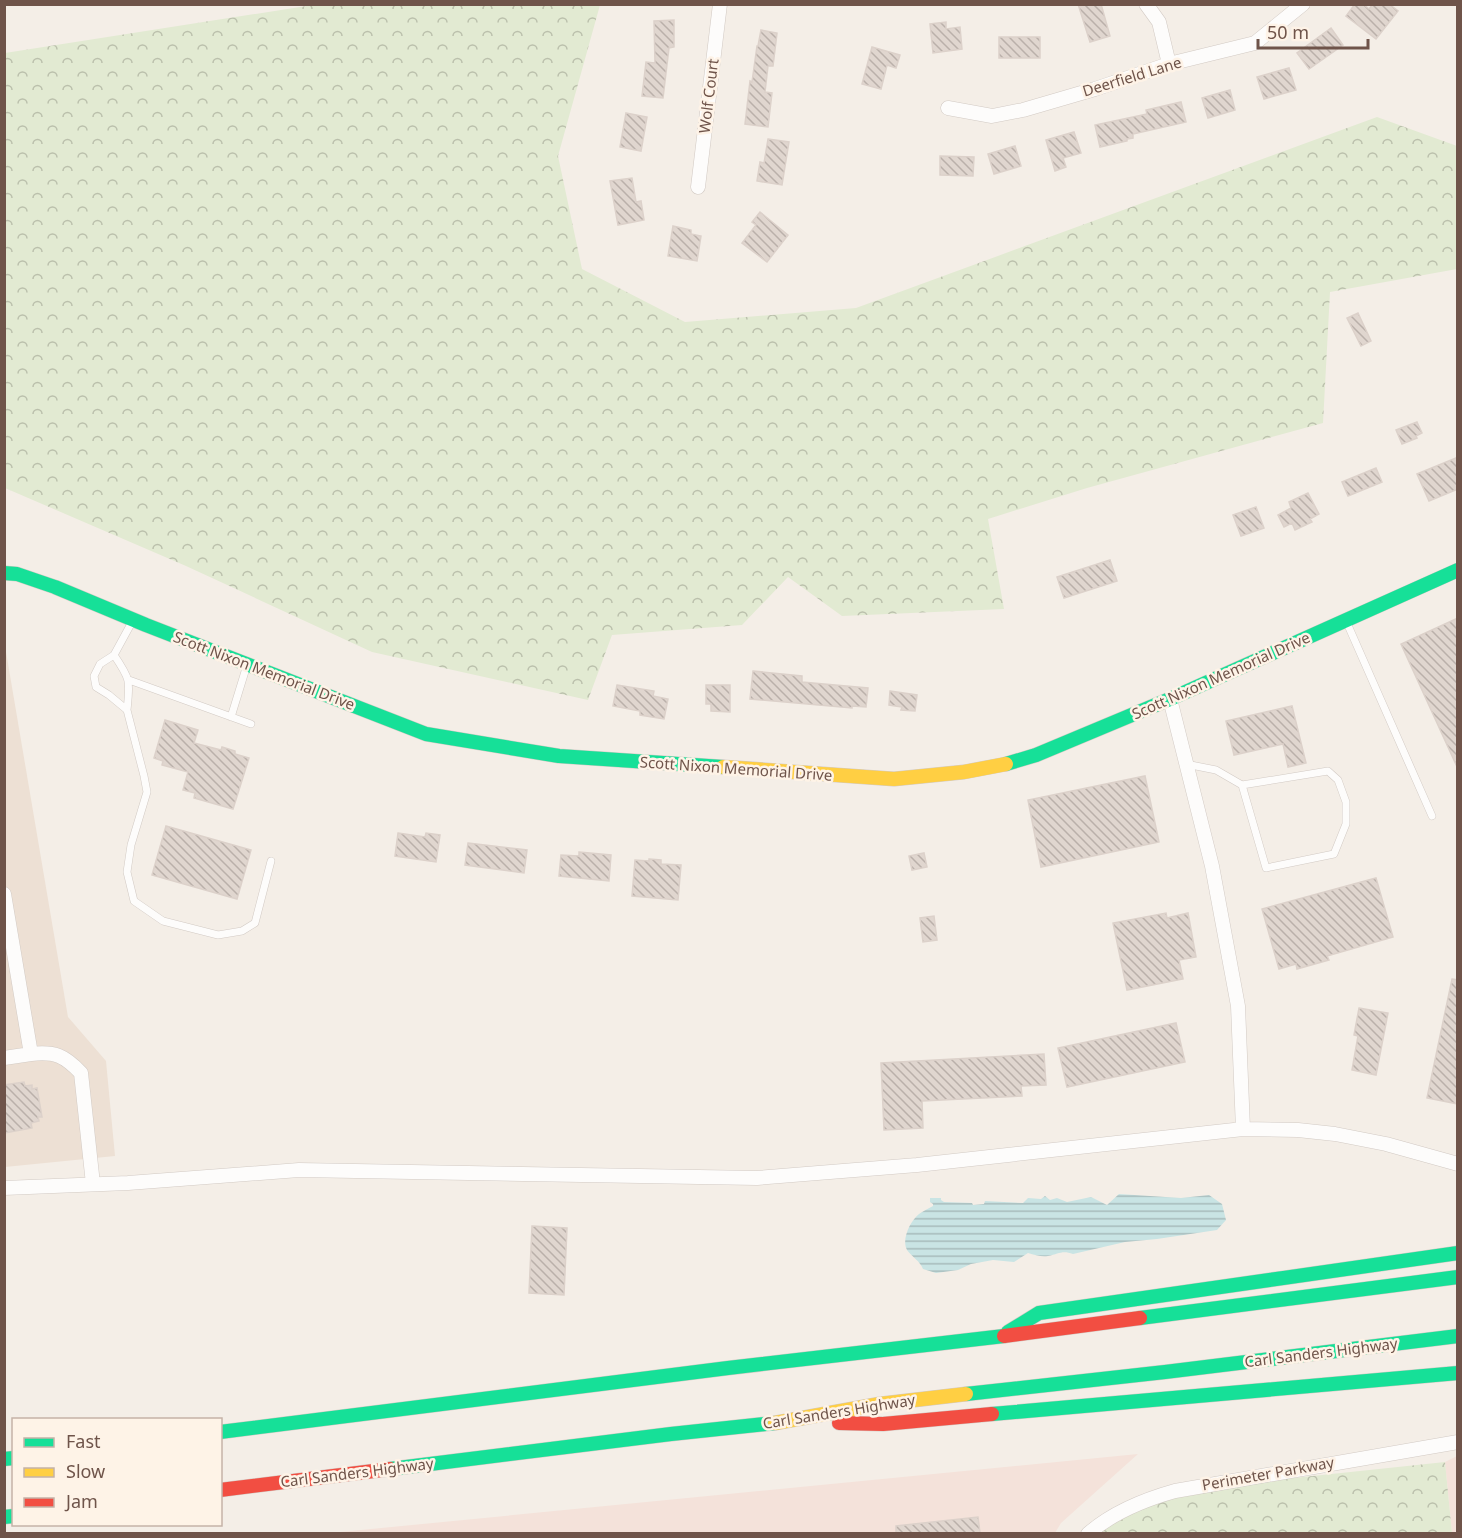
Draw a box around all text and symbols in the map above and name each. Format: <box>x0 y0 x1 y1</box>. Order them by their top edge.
scale bar <box>1258 12 1368 50</box>
text: 50 m <box>1267 20 1309 44</box>
street label: Deerfield Lane <box>1080 51 1184 101</box>
street label: Wolf Court <box>694 57 723 134</box>
street label: Scott Nixon Memorial Drive <box>171 626 358 714</box>
street label: Scott Nixon Memorial Drive <box>1128 627 1313 723</box>
street label: Scott Nixon Memorial Drive <box>639 751 833 785</box>
street label: Carl Sanders Highway <box>1243 1333 1399 1371</box>
street label: Carl Sanders Highway <box>761 1389 917 1433</box>
legend <box>12 1418 222 1526</box>
text: Fast <box>66 1429 101 1453</box>
street label: Perimeter Parkway <box>1200 1452 1336 1494</box>
street label: Carl Sanders Highway <box>279 1453 435 1491</box>
text: Slow <box>66 1459 105 1483</box>
text: Jam <box>64 1489 98 1513</box>

